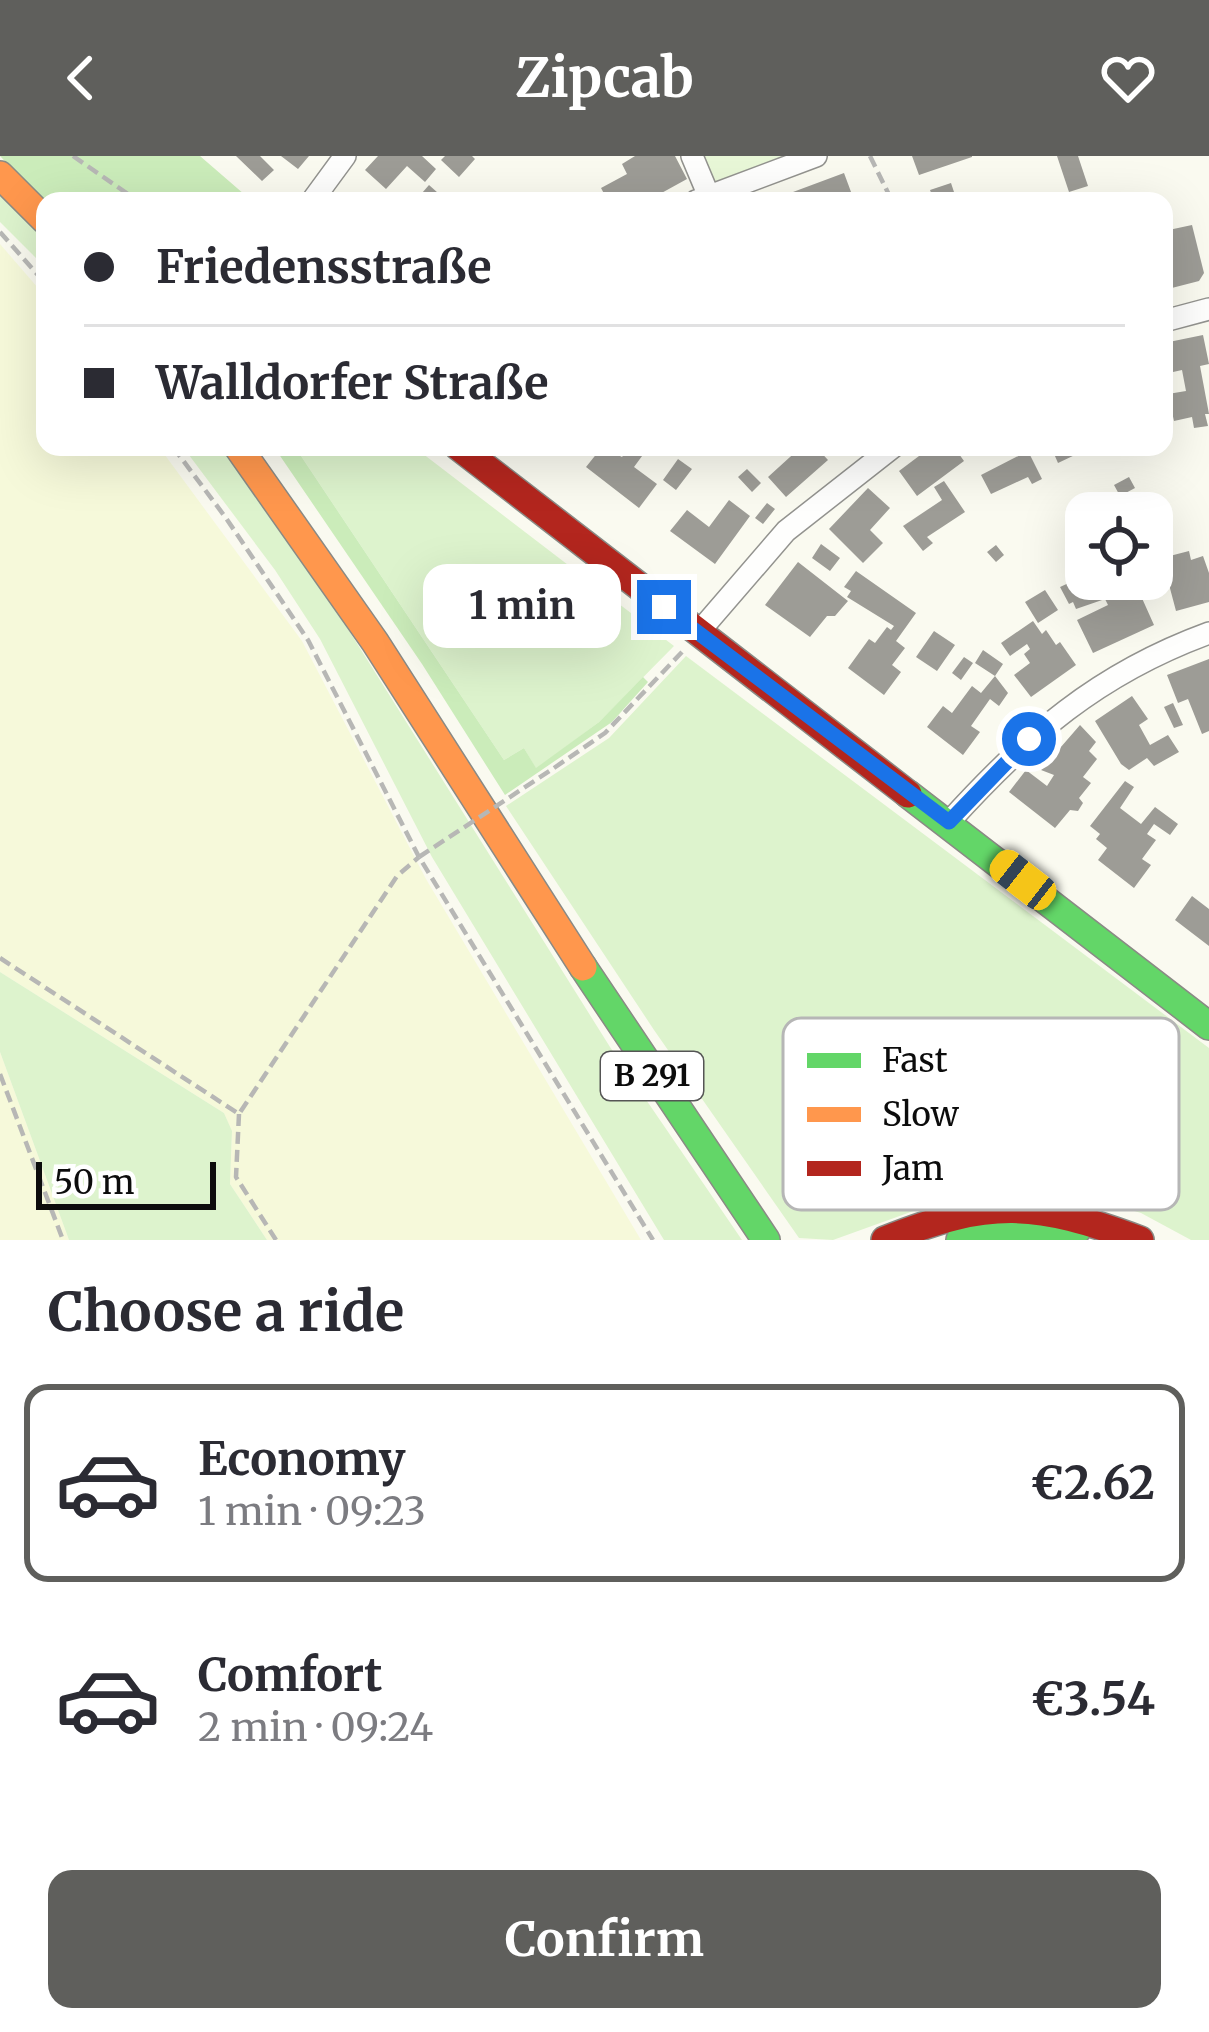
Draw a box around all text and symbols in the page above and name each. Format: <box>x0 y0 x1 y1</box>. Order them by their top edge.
text: Zipcab <box>515 44 694 112</box>
icon: back <box>48 45 114 111</box>
icon: heart <box>1095 45 1161 111</box>
text: Friedensstraße <box>156 239 492 295</box>
text: Walldorfer Straße <box>156 355 549 411</box>
map controls <box>1065 492 1173 600</box>
button: locate <box>1065 492 1173 600</box>
callout: 1 min <box>424 565 622 649</box>
route end <box>637 580 691 634</box>
text: 1 min <box>469 581 575 630</box>
route start <box>1002 712 1056 766</box>
car <box>984 844 1062 916</box>
legend <box>783 1018 1179 1210</box>
text: Fast <box>882 1040 948 1081</box>
road number: B 291 <box>601 1052 703 1100</box>
text: Slow <box>882 1094 960 1135</box>
text: Jam <box>881 1148 944 1189</box>
scale bar <box>36 1156 216 1209</box>
text: 50 m <box>54 1162 135 1203</box>
text: Choose a ride <box>48 1278 404 1346</box>
icon: car <box>54 1429 162 1537</box>
text: Economy <box>198 1431 406 1487</box>
text: €2.62 <box>1030 1455 1155 1511</box>
text: 1 min · 09:23 <box>198 1487 426 1536</box>
icon: car <box>54 1645 162 1753</box>
text: Comfort <box>198 1647 382 1703</box>
text: €3.54 <box>1031 1671 1155 1727</box>
text: 2 min · 09:24 <box>198 1703 433 1752</box>
button: Confirm <box>48 1870 1161 2008</box>

